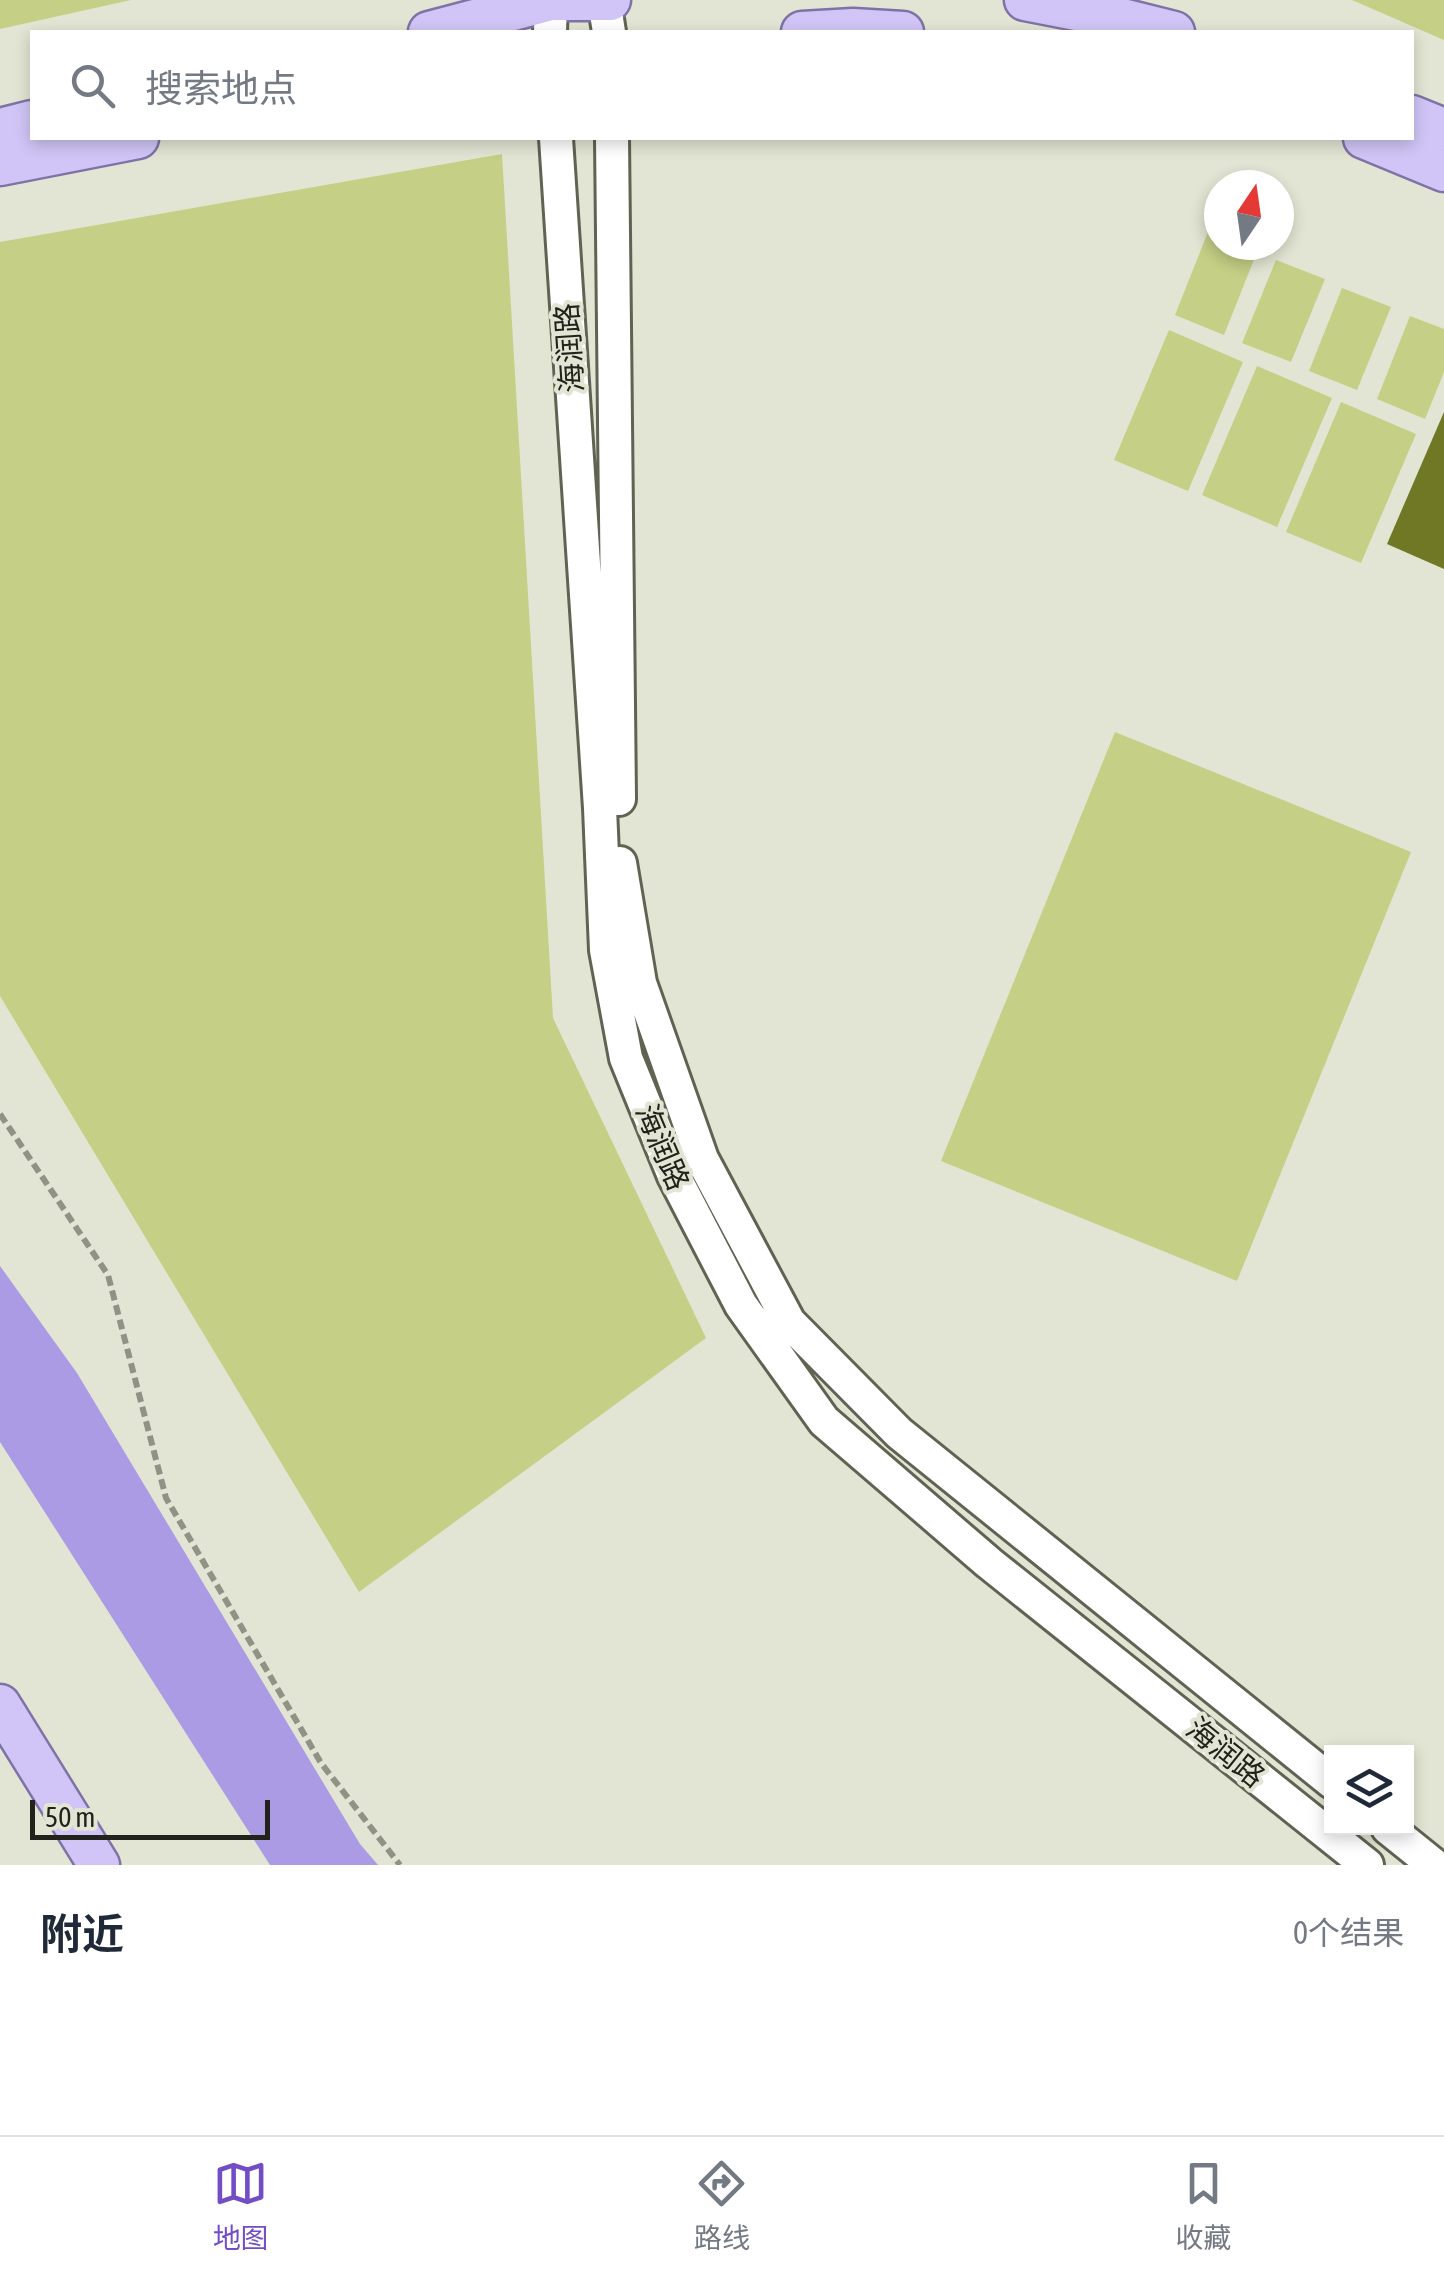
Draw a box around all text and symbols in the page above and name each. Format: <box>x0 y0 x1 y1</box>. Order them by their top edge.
search box <box>30 30 1414 140</box>
icon: search <box>65 58 120 113</box>
text: 搜索地点 <box>145 67 297 110</box>
north arrow <box>1204 170 1294 260</box>
street label: 海润路 <box>549 302 589 394</box>
street label: 海润路 <box>630 1099 696 1195</box>
street label: 海润路 <box>1180 1710 1272 1794</box>
map controls <box>1324 1745 1414 1835</box>
button: layers <box>1324 1745 1414 1835</box>
scale bar <box>30 1795 270 1840</box>
text: 50 m <box>45 1801 95 1833</box>
text: 附近 <box>40 1910 124 1958</box>
text: 0个结果 <box>1293 1914 1404 1951</box>
tab: 地图 <box>213 2156 269 2256</box>
tab: 路线 <box>694 2156 750 2256</box>
tab: 收藏 <box>1175 2156 1231 2256</box>

